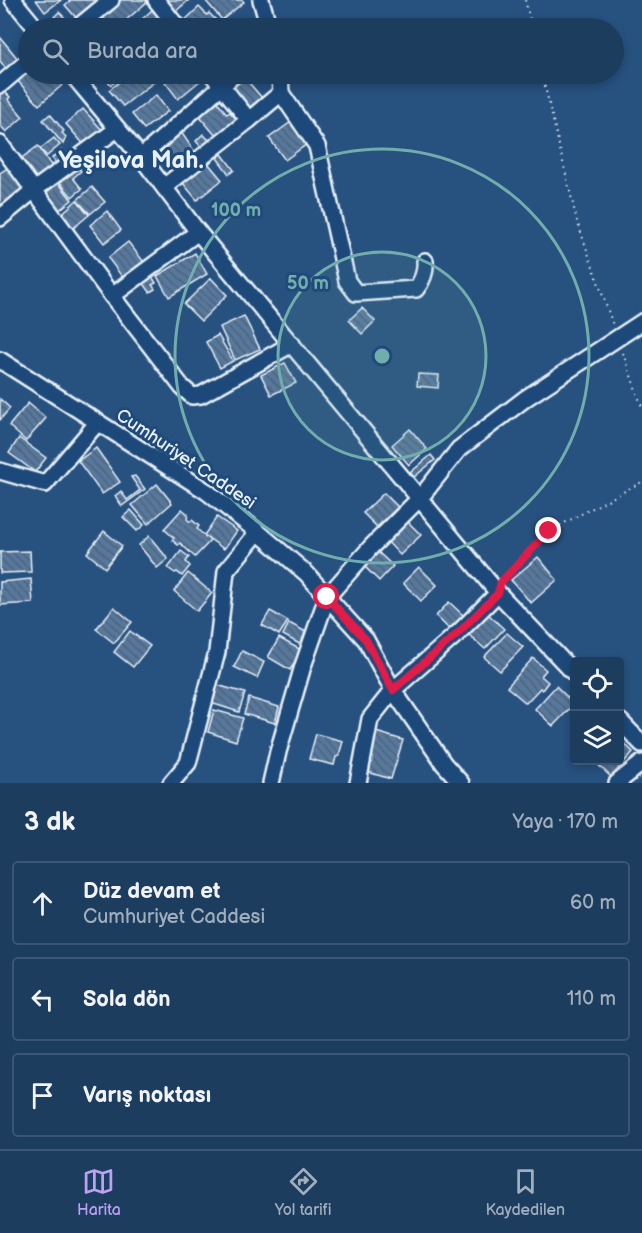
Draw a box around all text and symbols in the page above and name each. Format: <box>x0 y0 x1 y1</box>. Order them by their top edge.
search box <box>18 18 624 84</box>
icon: search <box>39 35 72 68</box>
text: Burada ara <box>87 38 198 65</box>
district label: Yeşilova Mah. <box>58 146 204 175</box>
text: 100 m <box>211 200 261 221</box>
text: 50 m <box>287 273 329 294</box>
centre of rings <box>372 346 392 366</box>
street label: Cumhuriyet Caddesi <box>112 404 260 514</box>
route end <box>535 517 561 543</box>
route start <box>313 583 339 609</box>
map controls <box>570 657 624 765</box>
button: locate <box>570 657 624 711</box>
button: layers <box>570 711 624 765</box>
text: 3 dk <box>24 807 75 838</box>
text: Yaya · 170 m <box>513 810 618 834</box>
text: Düz devam et <box>83 878 220 905</box>
icon: ahead <box>26 887 59 920</box>
text: 60 m <box>570 891 616 915</box>
text: Cumhuriyet Caddesi <box>83 905 265 929</box>
icon: left <box>26 983 59 1016</box>
text: Sola dön <box>83 986 171 1013</box>
text: 110 m <box>567 987 616 1011</box>
icon: arrive <box>26 1079 59 1112</box>
text: Varış noktası <box>83 1082 211 1109</box>
tab: Harita <box>77 1165 121 1220</box>
tab: Yol tarifi <box>275 1165 331 1220</box>
tab: Kaydedilen <box>485 1165 565 1220</box>

